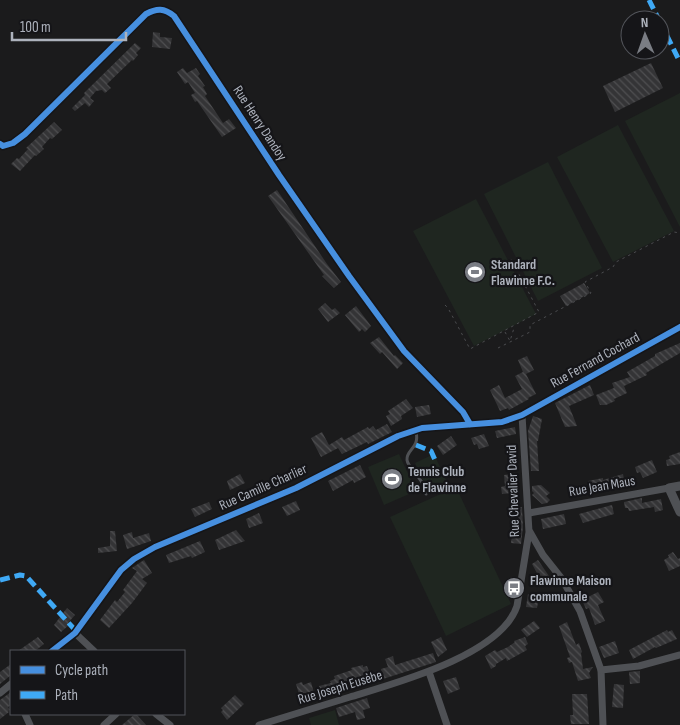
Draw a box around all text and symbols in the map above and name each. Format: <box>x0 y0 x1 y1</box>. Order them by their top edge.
scale bar <box>12 10 126 42</box>
north arrow <box>620 10 670 60</box>
text: N <box>641 14 649 31</box>
text: 100 m <box>20 18 51 37</box>
street label: Rue Henry Dandoy <box>230 82 291 164</box>
place label: Standard Flawinne F.C. <box>491 256 555 289</box>
sports icon: Standard Flawinne F.C. <box>463 260 487 284</box>
street label: Rue Fernand Cochard <box>547 328 643 392</box>
street label: Rue Chevalier David <box>503 444 523 537</box>
street label: Rue Camille Charlier <box>217 460 309 514</box>
place label: Tennis Club de Flawinne <box>408 463 466 496</box>
sports icon: Tennis Club de Flawinne <box>380 467 404 491</box>
street label: Rue Jean Maus <box>568 472 636 500</box>
place label: Flawinne Maison communale <box>530 572 611 605</box>
bus stop icon: Flawinne Maison communale <box>502 576 526 600</box>
legend <box>10 650 185 715</box>
text: Cycle path <box>55 661 108 680</box>
street label: Rue Joseph Eusèbe <box>296 666 384 708</box>
text: Path <box>55 686 78 705</box>

